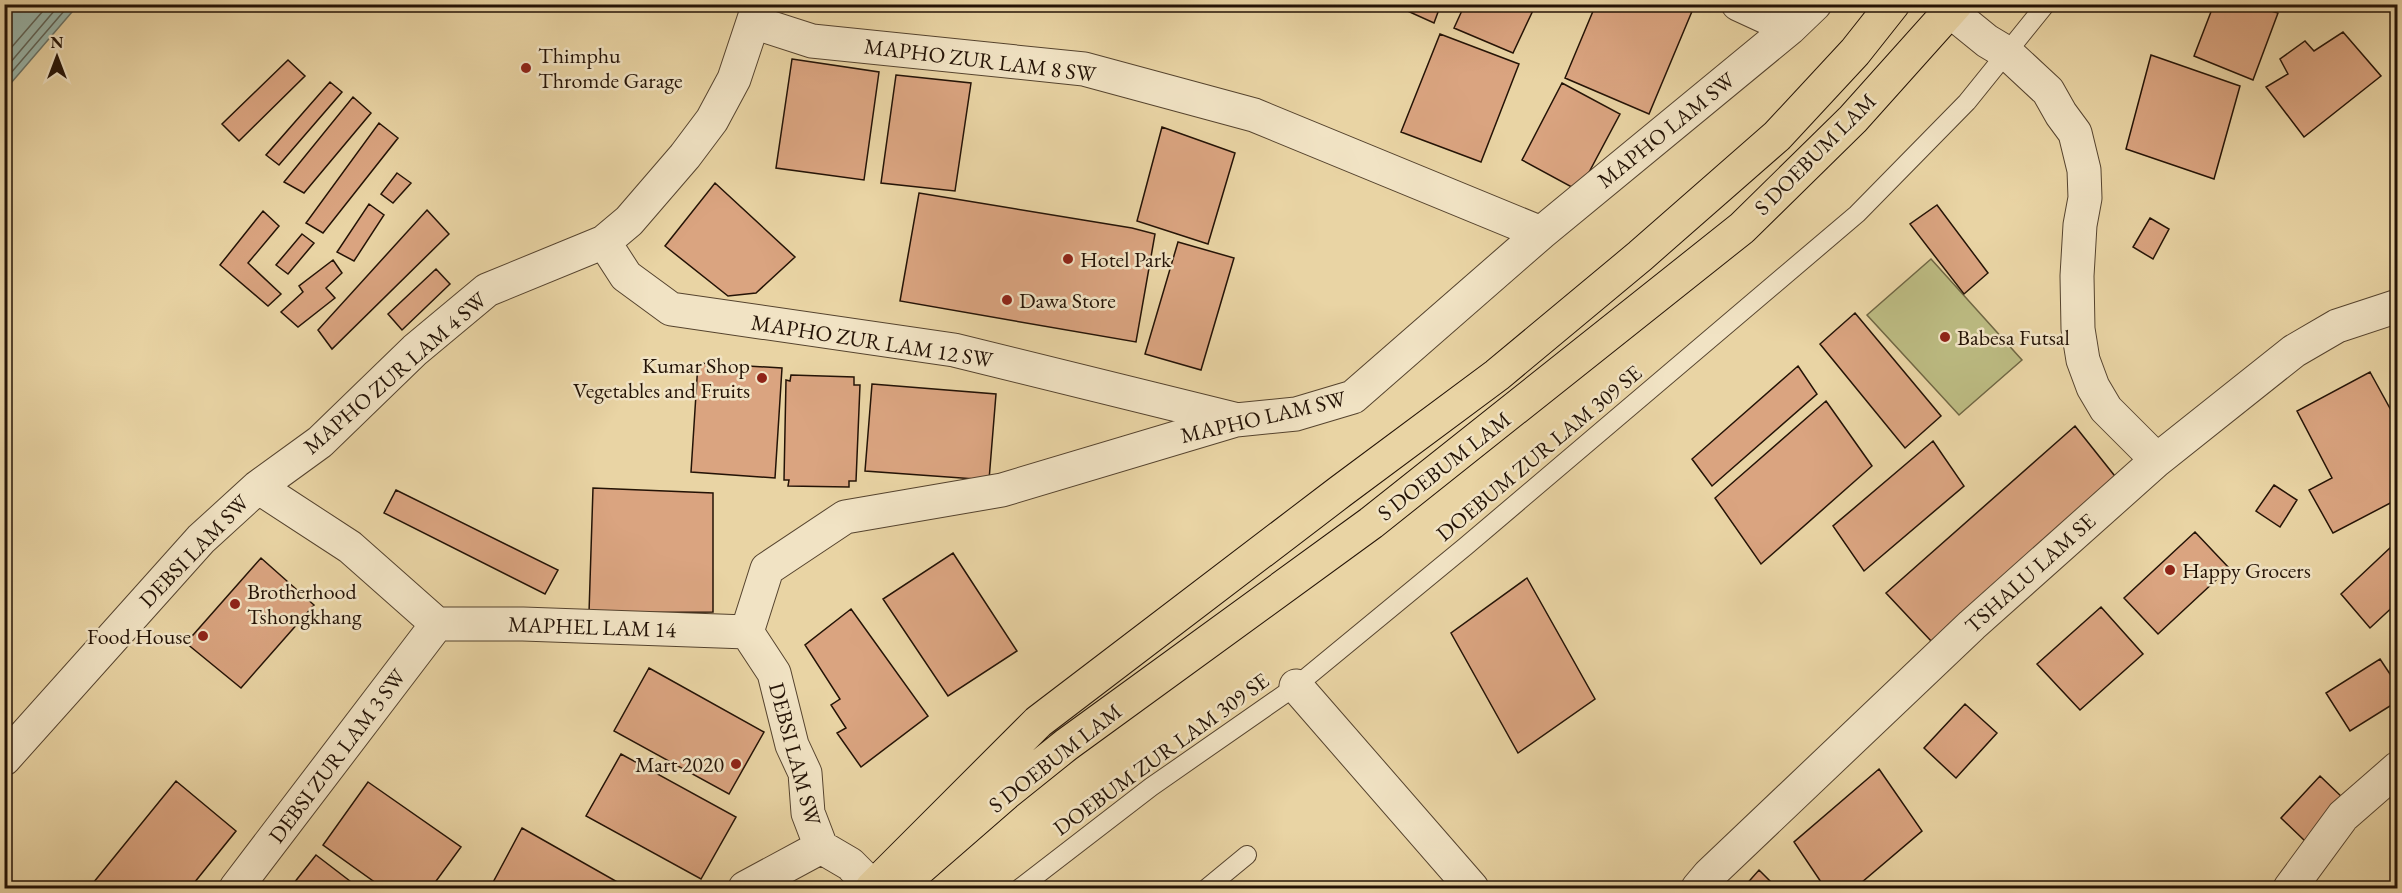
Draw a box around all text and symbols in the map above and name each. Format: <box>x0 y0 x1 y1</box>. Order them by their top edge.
north arrow <box>27 27 87 87</box>
street label: MAPHO ZUR LAM 8 SW <box>862 31 1098 89</box>
text: N <box>51 32 64 53</box>
place label: Thimphu Thromde Garage <box>538 41 683 95</box>
marker: Thimphu Thromde Garage <box>519 61 533 75</box>
street label: MAPHO LAM SW <box>1591 65 1741 194</box>
street label: S DOEBUM LAM <box>1748 86 1883 221</box>
place label: Hotel Park <box>1080 245 1172 274</box>
marker: Hotel Park <box>1061 252 1075 266</box>
street label: MAPHO ZUR LAM 4 SW <box>297 285 493 461</box>
place label: Dawa Store <box>1019 286 1116 315</box>
marker: Dawa Store <box>1000 293 1014 307</box>
street label: MAPHO ZUR LAM 12 SW <box>749 308 996 375</box>
place label: Babesa Futsal <box>1957 323 2070 352</box>
marker: Babesa Futsal <box>1938 330 1952 344</box>
place label: Kumar Shop Vegetables and Fruits <box>573 351 750 405</box>
street label: DOEBUM ZUR LAM 309 SE <box>1430 358 1648 548</box>
marker: Kumar Shop Vegetables and Fruits <box>755 371 769 385</box>
street label: MAPHO LAM SW <box>1177 384 1349 450</box>
street label: S DOEBUM LAM <box>1371 405 1517 527</box>
street label: DEBSI LAM SW <box>133 488 256 614</box>
street label: TSHALU LAM SE <box>1958 507 2102 639</box>
place label: Happy Grocers <box>2182 556 2311 585</box>
marker: Happy Grocers <box>2163 563 2177 577</box>
place label: Brotherhood Tshongkhang <box>247 577 362 631</box>
marker: Brotherhood Tshongkhang <box>228 597 242 611</box>
street label: MAPHEL LAM 14 <box>507 610 677 644</box>
place label: Food House <box>87 622 191 651</box>
marker: Food House <box>196 629 210 643</box>
street label: DEBSI ZUR LAM 3 SW <box>262 662 413 849</box>
street label: DOEBUM ZUR LAM 309 SE <box>1047 666 1275 842</box>
street label: DEBSI LAM SW <box>762 679 828 829</box>
street label: S DOEBUM LAM <box>982 697 1128 819</box>
place label: Mart 2020 <box>635 750 724 779</box>
marker: Mart 2020 <box>729 757 743 771</box>

